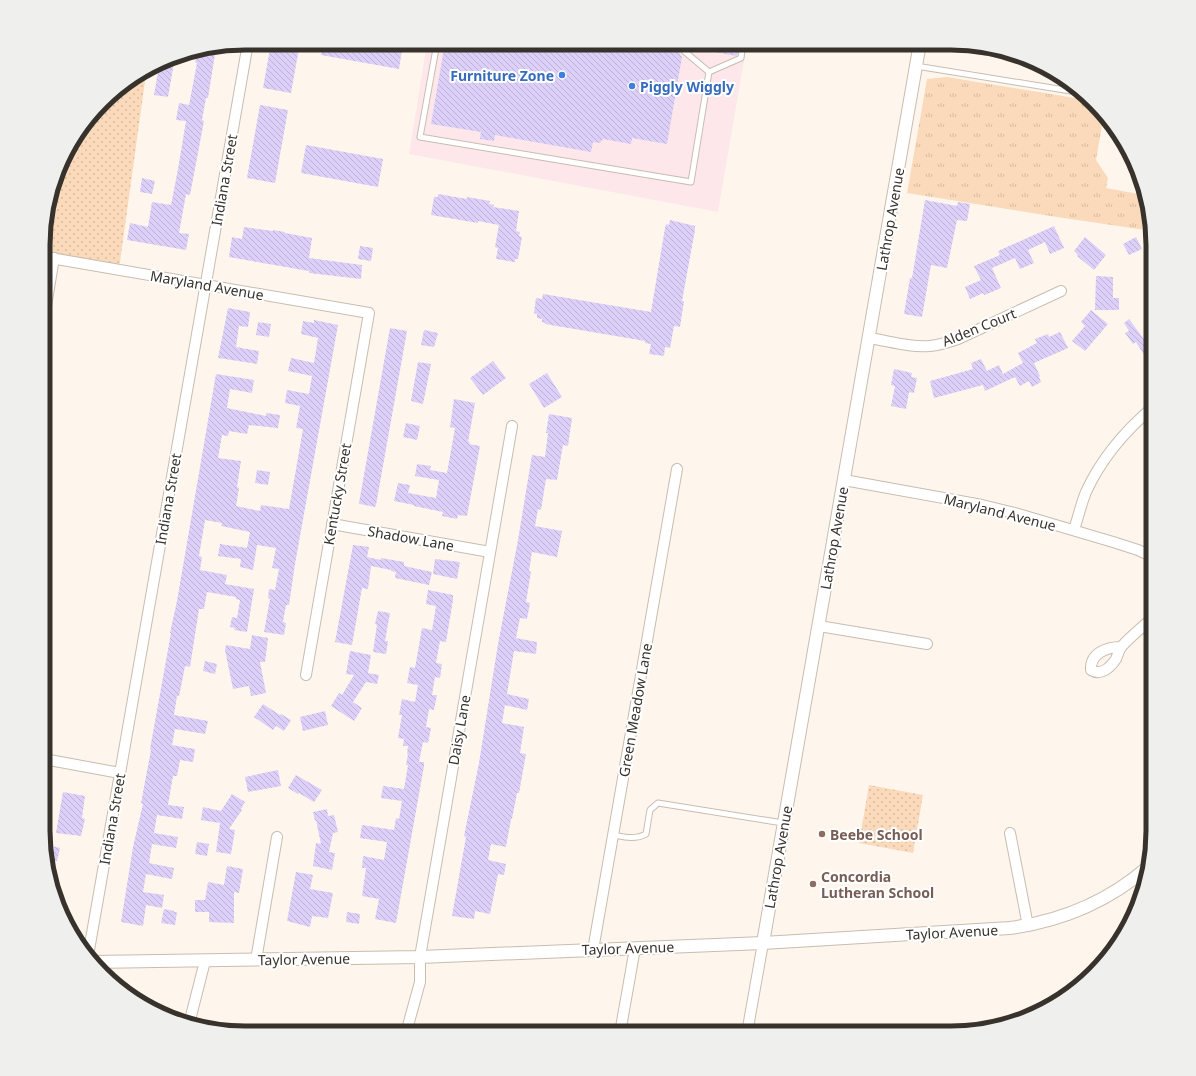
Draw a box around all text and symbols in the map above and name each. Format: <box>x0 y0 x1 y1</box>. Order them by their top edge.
place label: Furniture Zone <box>450 66 554 85</box>
marker: Furniture Zone <box>557 70 567 80</box>
place label: Piggly Wiggly <box>640 77 734 96</box>
marker: Piggly Wiggly <box>627 81 637 91</box>
street label: Indiana Street <box>207 133 241 227</box>
street label: Lathrop Avenue <box>872 166 908 272</box>
street label: Maryland Avenue <box>149 266 265 304</box>
street label: Alden Court <box>939 304 1019 350</box>
street label: Kentucky Street <box>319 442 355 546</box>
street label: Indiana Street <box>151 452 185 546</box>
street label: Lathrop Avenue <box>816 485 852 591</box>
street label: Maryland Avenue <box>942 489 1058 535</box>
street label: Shadow Lane <box>366 521 456 555</box>
street label: Green Meadow Lane <box>614 642 656 778</box>
street label: Daisy Lane <box>443 693 475 767</box>
street label: Indiana Street <box>95 772 129 866</box>
street label: Lathrop Avenue <box>760 804 796 910</box>
place label: Beebe School <box>830 825 923 844</box>
marker: Beebe School <box>817 829 827 839</box>
place label: Concordia Lutheran School <box>821 867 934 902</box>
marker: Concordia Lutheran School <box>808 879 818 889</box>
street label: Taylor Avenue <box>905 920 999 944</box>
street label: Taylor Avenue <box>582 937 675 959</box>
street label: Taylor Avenue <box>258 949 350 969</box>

